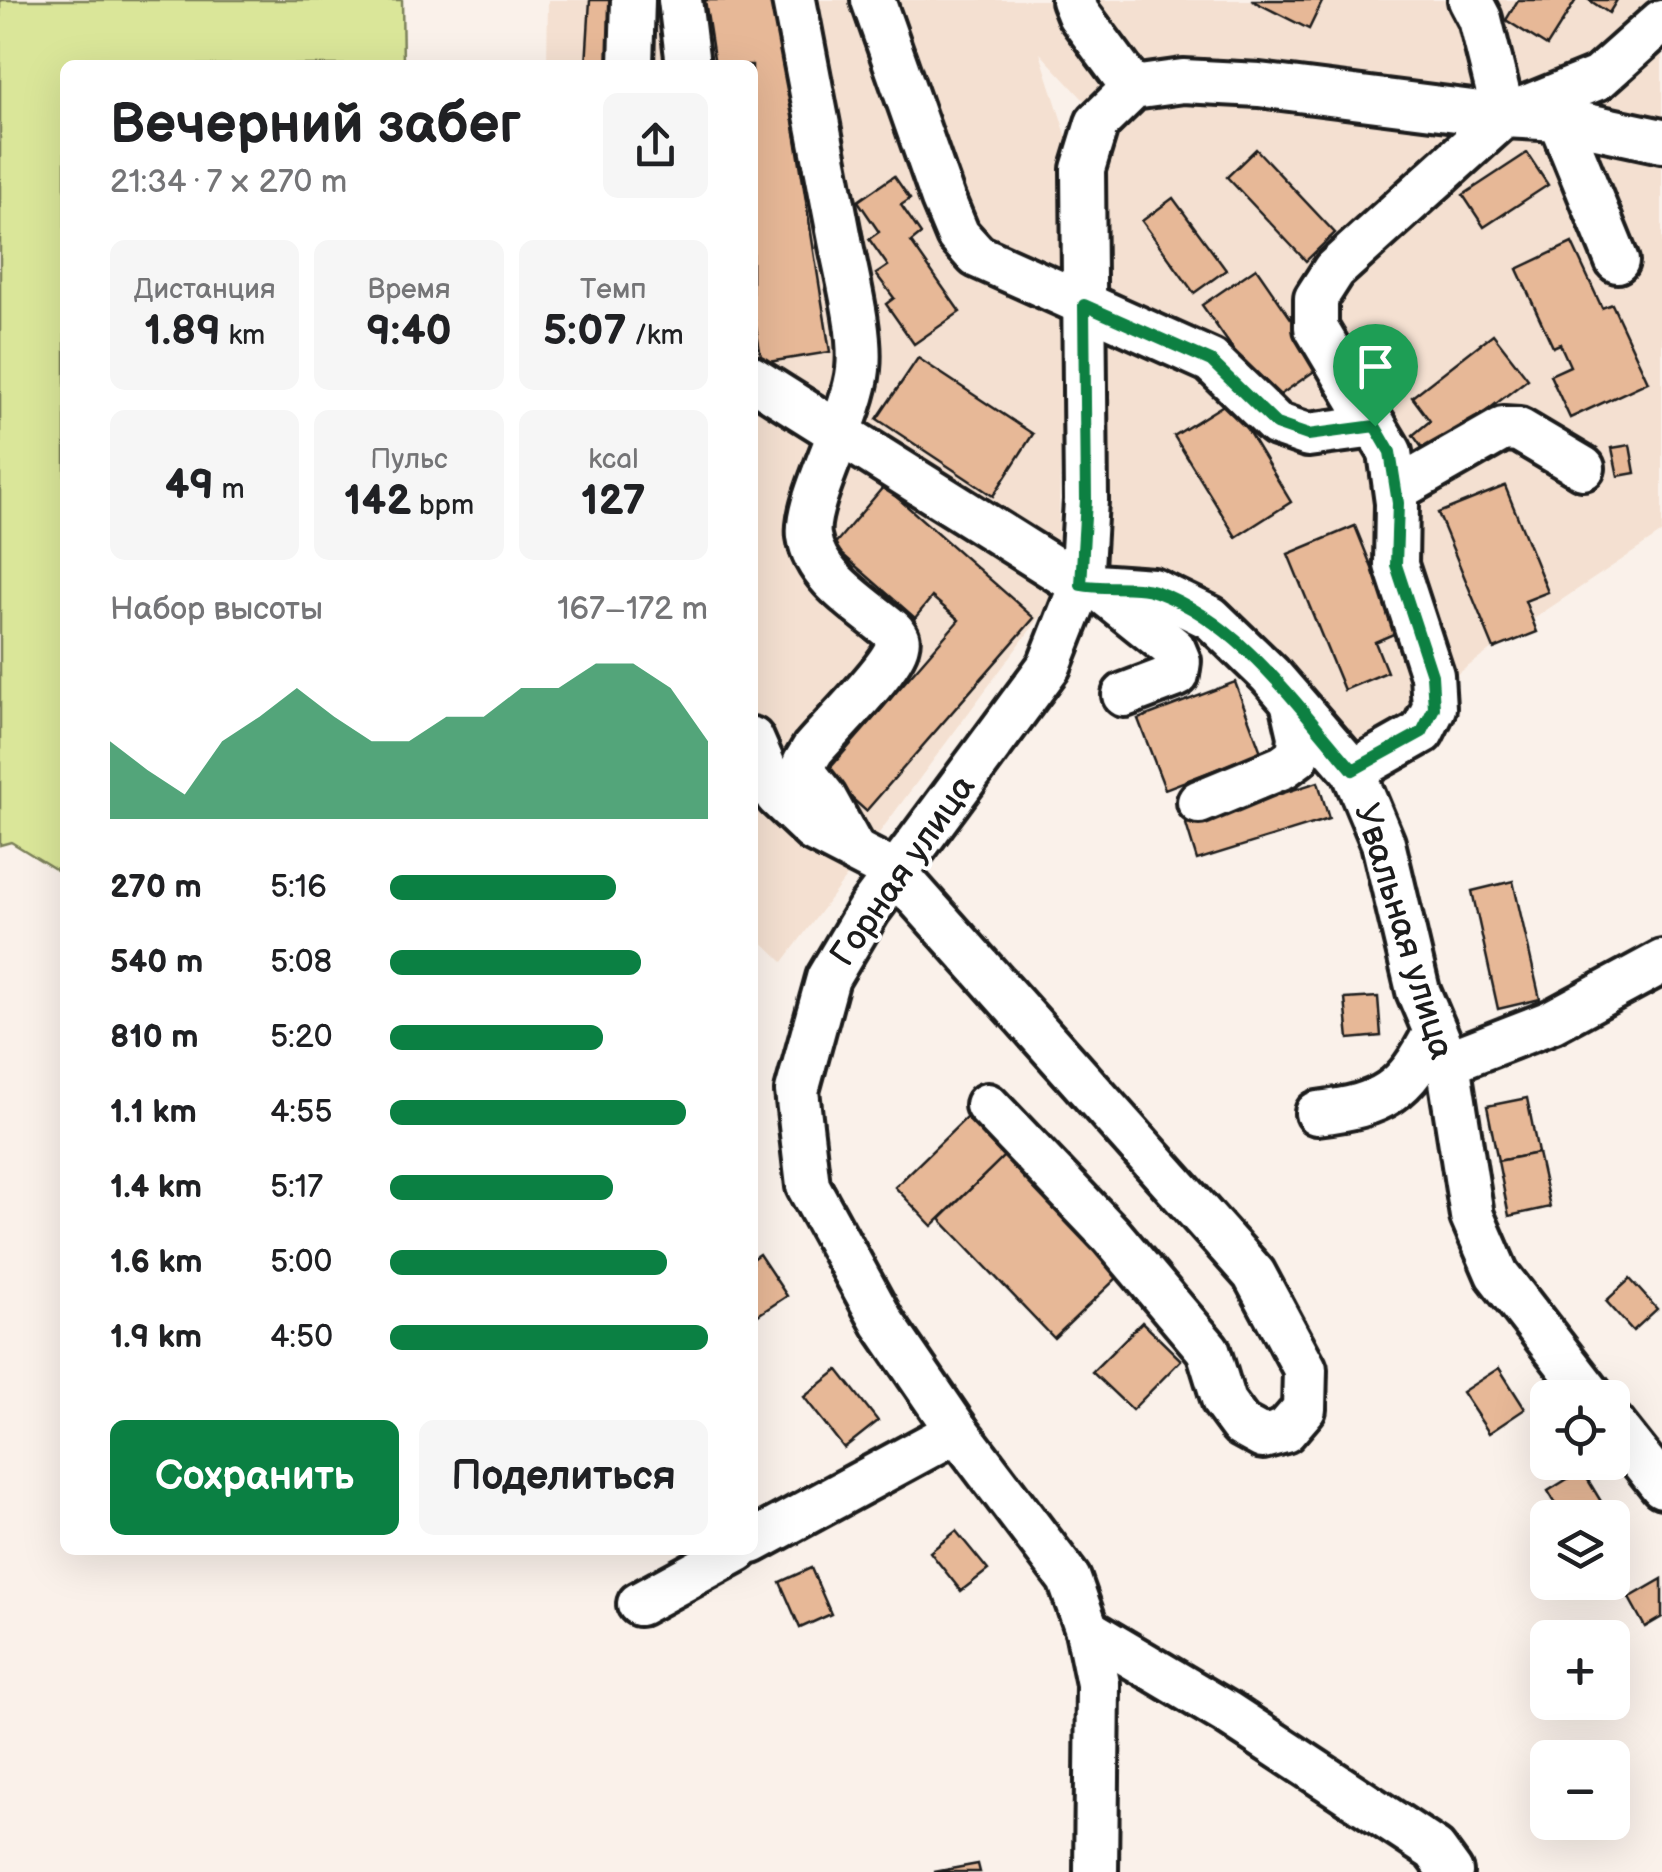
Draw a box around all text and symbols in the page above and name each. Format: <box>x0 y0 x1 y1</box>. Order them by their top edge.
text: Вечерний забег <box>110 92 521 159</box>
button: share <box>603 93 708 198</box>
text: 21:34 · 7 × 270 m <box>110 163 347 202</box>
text: Дистанция <box>134 273 276 306</box>
text: Время <box>367 273 451 306</box>
text: Темп <box>580 273 647 306</box>
text: 1.89 <box>144 306 221 357</box>
text: 9:40 <box>366 306 452 357</box>
text: 5:07 <box>543 306 627 357</box>
text: km <box>221 319 265 352</box>
text: /km <box>627 319 684 352</box>
pin <box>1333 324 1418 427</box>
icon: arrive <box>1348 339 1403 394</box>
text: Пульс <box>370 443 448 476</box>
text: kcal <box>588 443 638 476</box>
text: 49 <box>165 460 214 511</box>
text: m <box>214 473 245 506</box>
text: 142 <box>344 476 411 527</box>
text: 127 <box>581 476 646 527</box>
text: bpm <box>411 489 474 522</box>
text: Набор высоты <box>110 590 323 629</box>
text: 167–172 m <box>557 590 708 629</box>
street label: Горная улица <box>822 767 985 975</box>
street label: Увальная улица <box>1344 798 1463 1065</box>
text: 270 m <box>110 868 202 907</box>
text: 5:16 <box>270 868 327 907</box>
text: 540 m <box>110 943 203 982</box>
text: 5:08 <box>270 943 332 982</box>
text: 810 m <box>110 1018 199 1057</box>
text: 5:20 <box>270 1018 333 1057</box>
text: 1.1 km <box>110 1093 197 1132</box>
text: 4:55 <box>270 1093 333 1132</box>
text: 1.4 km <box>110 1168 202 1207</box>
text: 5:17 <box>270 1168 323 1207</box>
text: 1.6 km <box>110 1243 203 1282</box>
text: 5:00 <box>270 1243 332 1282</box>
text: 1.9 km <box>110 1318 202 1357</box>
text: 4:50 <box>270 1318 333 1357</box>
map controls <box>1530 1380 1630 1840</box>
button: locate <box>1530 1380 1630 1480</box>
button: Сохранить <box>110 1420 399 1535</box>
button: Поделиться <box>419 1420 708 1535</box>
button: layers <box>1530 1500 1630 1600</box>
button: + <box>1530 1620 1630 1720</box>
button: − <box>1530 1740 1630 1840</box>

